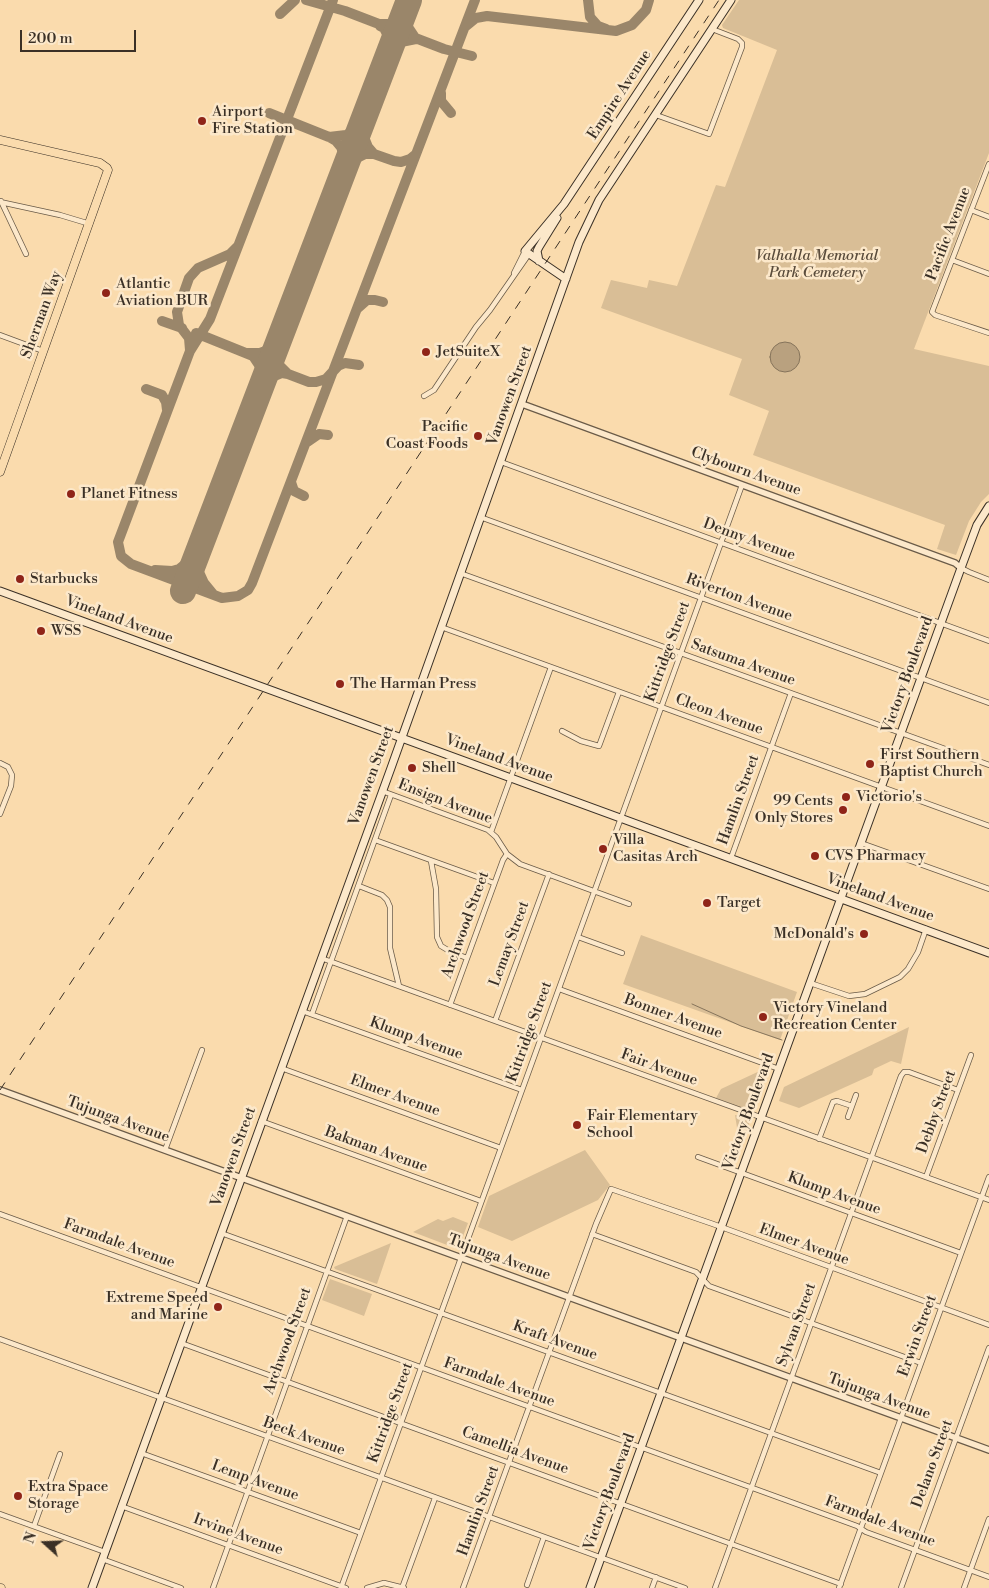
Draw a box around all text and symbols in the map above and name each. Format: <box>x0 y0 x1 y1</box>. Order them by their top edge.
scale bar <box>22 20 139 52</box>
text: 200 m <box>28 29 73 48</box>
street label: Empire Avenue <box>584 47 656 143</box>
place label: Airport Fire Station <box>212 103 293 138</box>
marker: Airport Fire Station <box>196 115 208 127</box>
street label: Pacific Avenue <box>923 185 975 283</box>
park label: Valhalla Memorial Park Cemetery <box>756 247 878 282</box>
street label: Sherman Way <box>18 269 66 361</box>
place label: Atlantic Aviation BUR <box>116 275 208 310</box>
marker: Atlantic Aviation BUR <box>100 287 112 299</box>
place label: JetSuiteX <box>436 343 500 361</box>
street label: Vanowen Street <box>484 344 536 448</box>
marker: JetSuiteX <box>420 346 432 358</box>
place label: Pacific Coast Foods <box>386 418 468 453</box>
marker: Pacific Coast Foods <box>472 430 484 442</box>
street label: Clybourn Avenue <box>689 444 803 500</box>
place label: Planet Fitness <box>81 485 178 503</box>
marker: Planet Fitness <box>65 488 77 500</box>
street label: Denny Avenue <box>700 515 798 565</box>
place label: Starbucks <box>30 570 98 588</box>
street label: Riverton Avenue <box>683 570 795 626</box>
marker: Starbucks <box>14 573 26 585</box>
street label: Vineland Avenue <box>63 592 175 648</box>
street label: Kittridge Street <box>641 599 695 705</box>
street label: Victory Boulevard <box>879 614 937 736</box>
place label: WSS <box>51 622 81 640</box>
marker: WSS <box>35 625 47 637</box>
street label: Satsuma Avenue <box>688 636 798 690</box>
place label: The Harman Press <box>350 675 476 693</box>
marker: The Harman Press <box>334 678 346 690</box>
street label: Cleon Avenue <box>673 691 765 739</box>
street label: Vanowen Street <box>346 724 398 828</box>
street label: Vineland Avenue <box>443 731 555 787</box>
place label: First Southern Baptist Church <box>880 746 983 781</box>
street label: Hamlin Street <box>714 752 764 848</box>
marker: First Southern Baptist Church <box>864 758 876 770</box>
place label: Shell <box>422 759 456 777</box>
marker: Shell <box>406 762 418 774</box>
street label: Ensign Avenue <box>395 776 495 828</box>
place label: Victorio's <box>856 788 922 806</box>
marker: Victorio's <box>840 791 852 803</box>
place label: 99 Cents Only Stores <box>755 792 833 827</box>
marker: 99 Cents Only Stores <box>837 804 849 816</box>
place label: Villa Casitas Arch <box>613 831 698 866</box>
marker: Villa Casitas Arch <box>597 843 609 855</box>
place label: CVS Pharmacy <box>825 847 926 865</box>
marker: CVS Pharmacy <box>809 850 821 862</box>
street label: Archwood Street <box>438 869 494 981</box>
street label: Vineland Avenue <box>824 870 936 926</box>
place label: Target <box>717 894 761 912</box>
marker: Target <box>701 897 713 909</box>
street label: Lemay Street <box>486 899 534 989</box>
place label: McDonald's <box>774 925 854 943</box>
marker: McDonald's <box>858 928 870 940</box>
street label: Kittridge Street <box>503 979 557 1085</box>
street label: Bonner Avenue <box>621 991 725 1043</box>
place label: Victory Vineland Recreation Center <box>773 999 897 1034</box>
marker: Victory Vineland Recreation Center <box>757 1011 769 1023</box>
street label: Klump Avenue <box>367 1014 465 1064</box>
street label: Fair Avenue <box>618 1046 700 1090</box>
street label: Victory Boulevard <box>720 1051 778 1173</box>
street label: Debby Street <box>914 1068 960 1156</box>
street label: Elmer Avenue <box>348 1071 442 1121</box>
street label: Tujunga Avenue <box>64 1093 172 1147</box>
street label: Vanowen Street <box>208 1105 260 1209</box>
place label: Fair Elementary School <box>587 1107 698 1142</box>
marker: Fair Elementary School <box>571 1119 583 1131</box>
street label: Bakman Avenue <box>322 1123 430 1177</box>
street label: Klump Avenue <box>785 1169 883 1219</box>
street label: Farmdale Avenue <box>61 1216 177 1272</box>
street label: Elmer Avenue <box>757 1220 851 1270</box>
street label: Tujunga Avenue <box>445 1231 553 1285</box>
street label: Sylvan Street <box>773 1281 821 1369</box>
street label: Archwood Street <box>260 1285 316 1397</box>
place label: Extreme Speed and Marine <box>106 1289 208 1324</box>
street label: Erwin Street <box>895 1293 941 1379</box>
marker: Extreme Speed and Marine <box>212 1301 224 1313</box>
street label: Kraft Avenue <box>510 1317 600 1365</box>
street label: Farmdale Avenue <box>441 1355 557 1411</box>
street label: Kittridge Street <box>364 1360 418 1466</box>
street label: Tujunga Avenue <box>825 1370 933 1424</box>
street label: Beck Avenue <box>260 1414 348 1460</box>
street label: Delano Street <box>909 1417 957 1511</box>
street label: Camellia Avenue <box>459 1423 571 1479</box>
street label: Victory Boulevard <box>581 1431 639 1553</box>
street label: Lemp Avenue <box>209 1457 301 1505</box>
street label: Hamlin Street <box>454 1463 504 1559</box>
place label: Extra Space Storage <box>28 1478 108 1513</box>
marker: Extra Space Storage <box>12 1490 24 1502</box>
street label: Farmdale Avenue <box>822 1493 938 1551</box>
street label: Irvine Avenue <box>191 1510 285 1560</box>
north arrow <box>20 1518 70 1568</box>
text: N <box>21 1530 41 1546</box>

